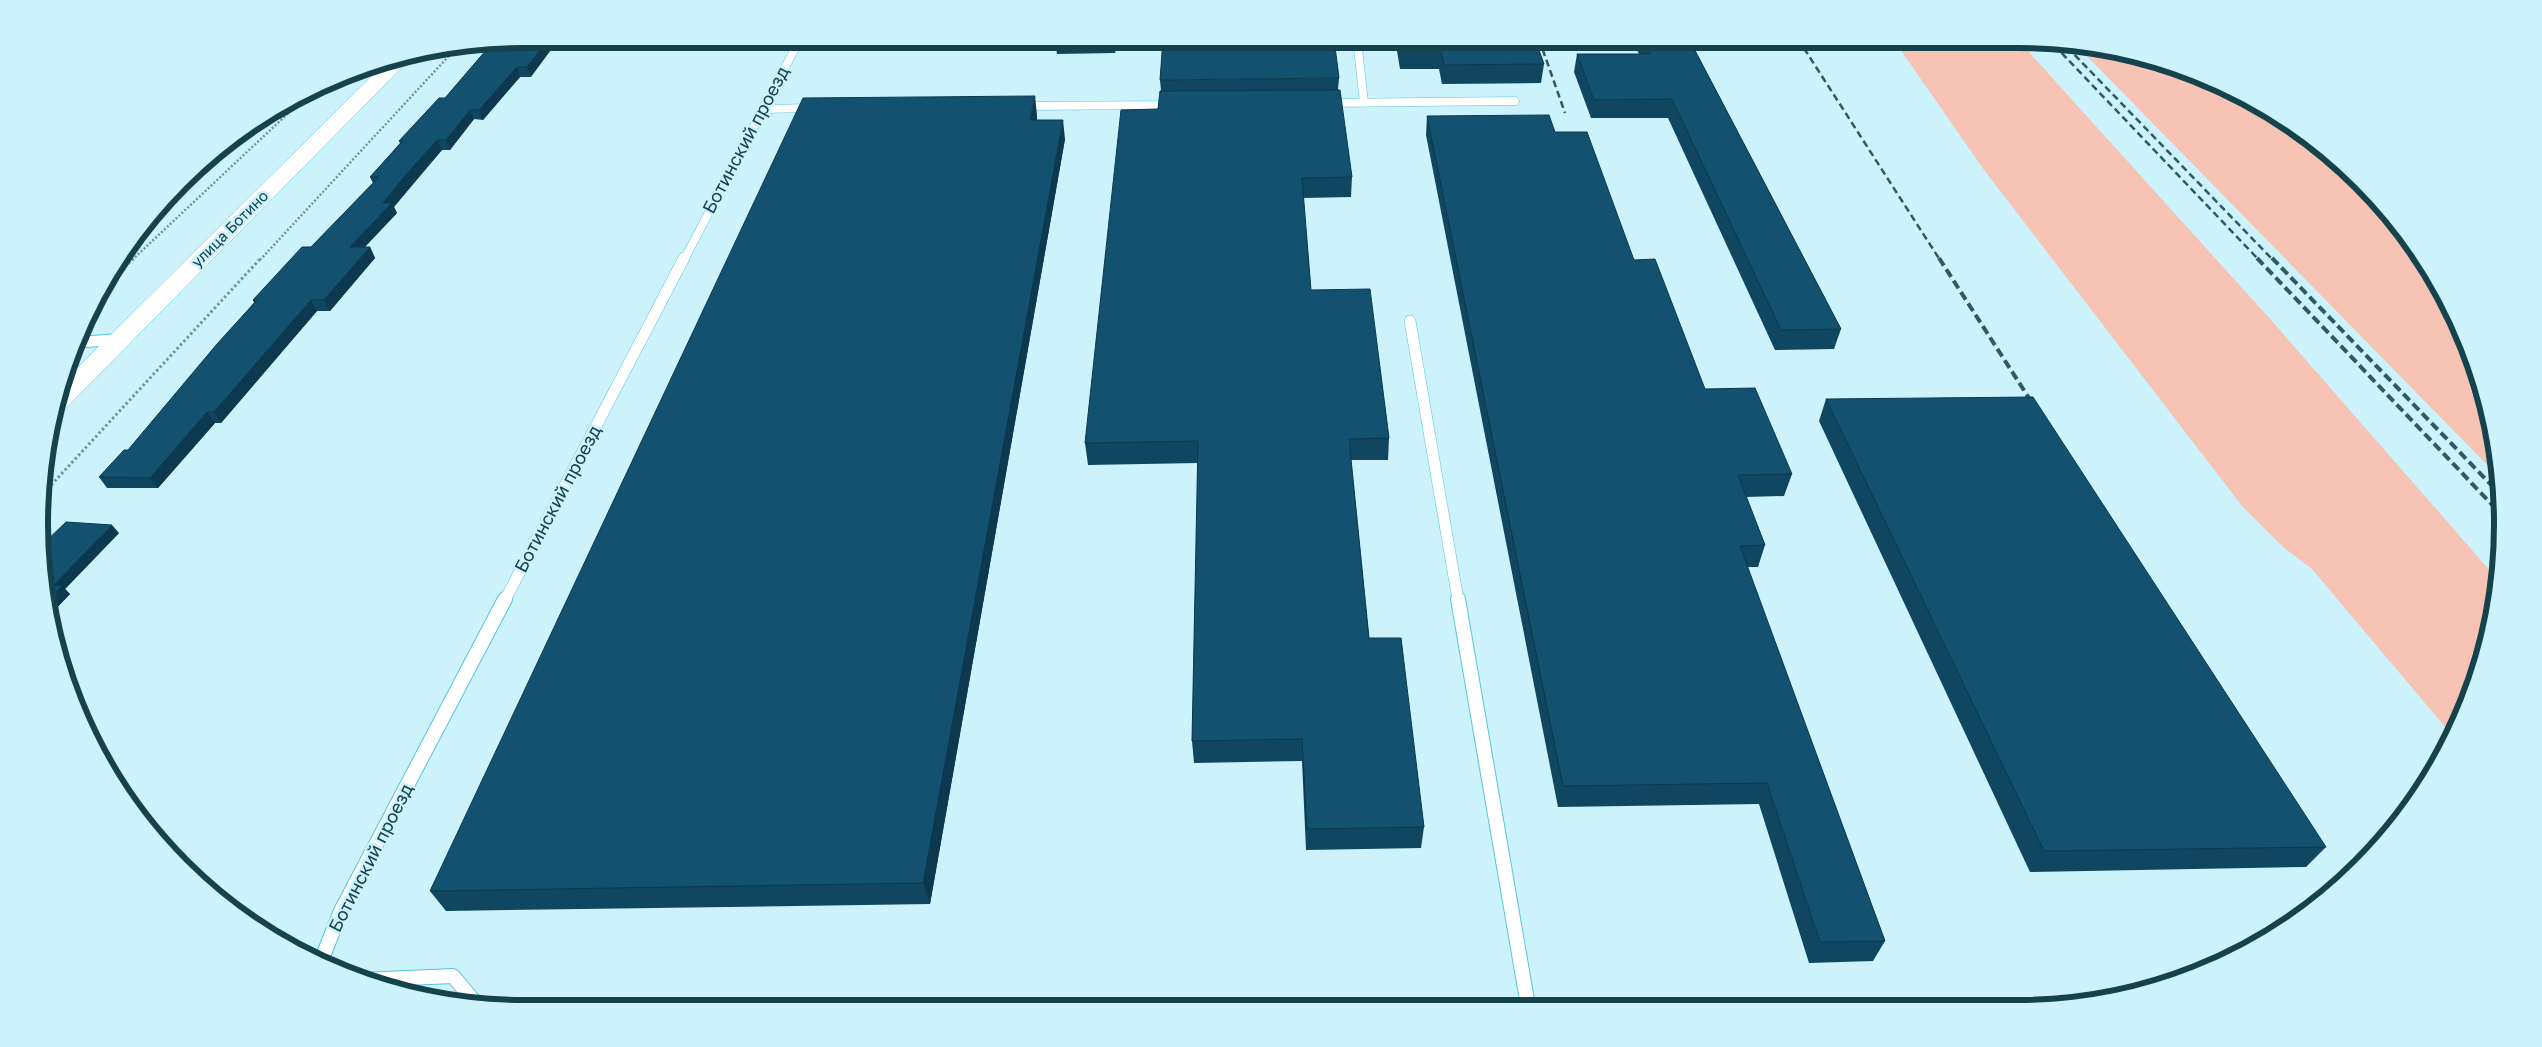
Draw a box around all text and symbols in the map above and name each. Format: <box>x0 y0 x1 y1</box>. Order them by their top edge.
street label: Ботинский проезд <box>697 62 793 217</box>
street label: улица Ботино <box>187 186 271 270</box>
street label: Ботинский проезд <box>509 421 605 576</box>
street label: Ботинский проезд <box>323 780 417 935</box>

